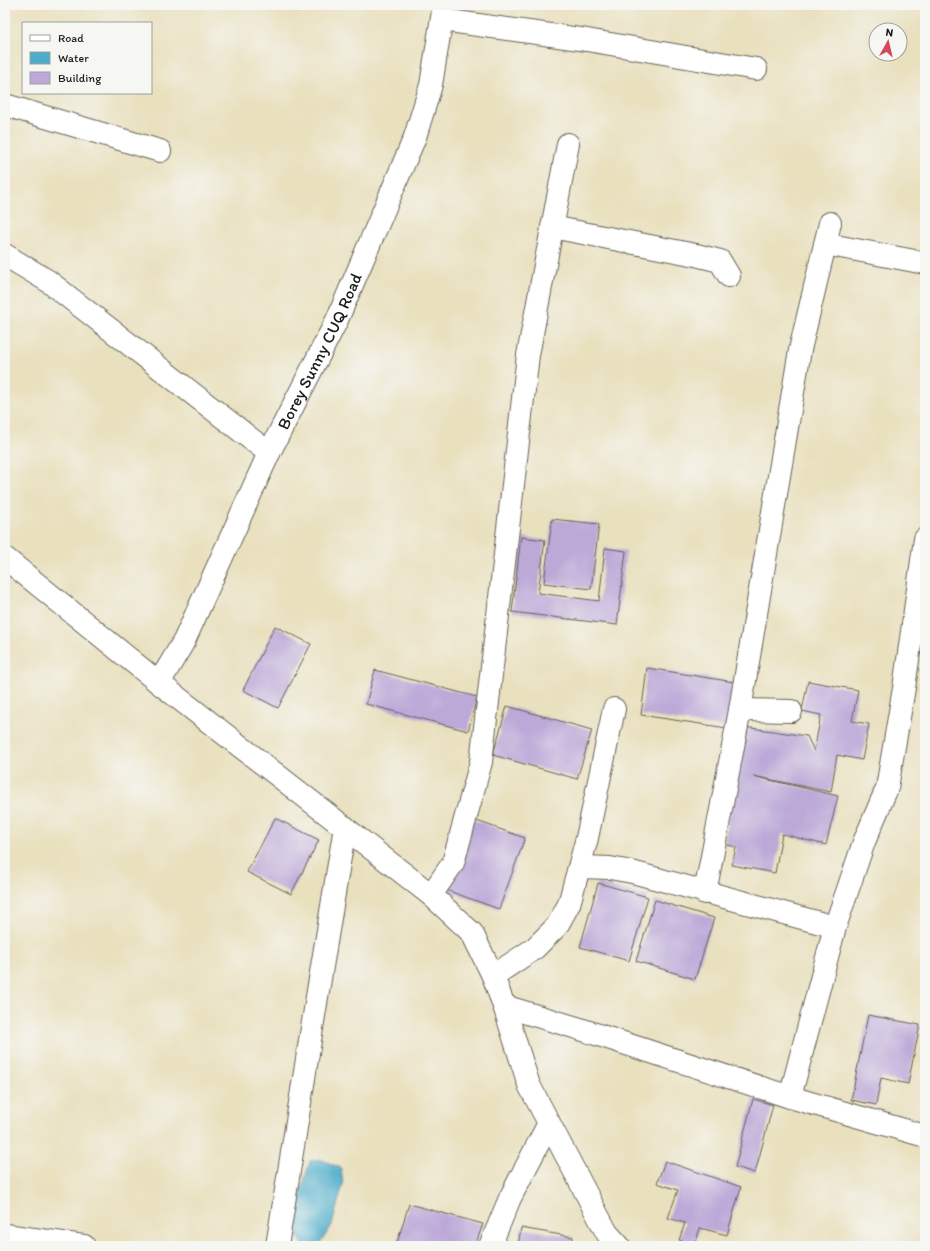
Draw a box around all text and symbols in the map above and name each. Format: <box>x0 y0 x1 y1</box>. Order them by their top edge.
legend <box>22 22 152 94</box>
north arrow <box>868 22 908 62</box>
text: N <box>885 26 894 40</box>
text: Road <box>58 31 84 45</box>
text: Water <box>58 51 89 65</box>
text: Building <box>58 71 102 85</box>
street label: Borey Sunny CUQ Road <box>273 269 366 433</box>

